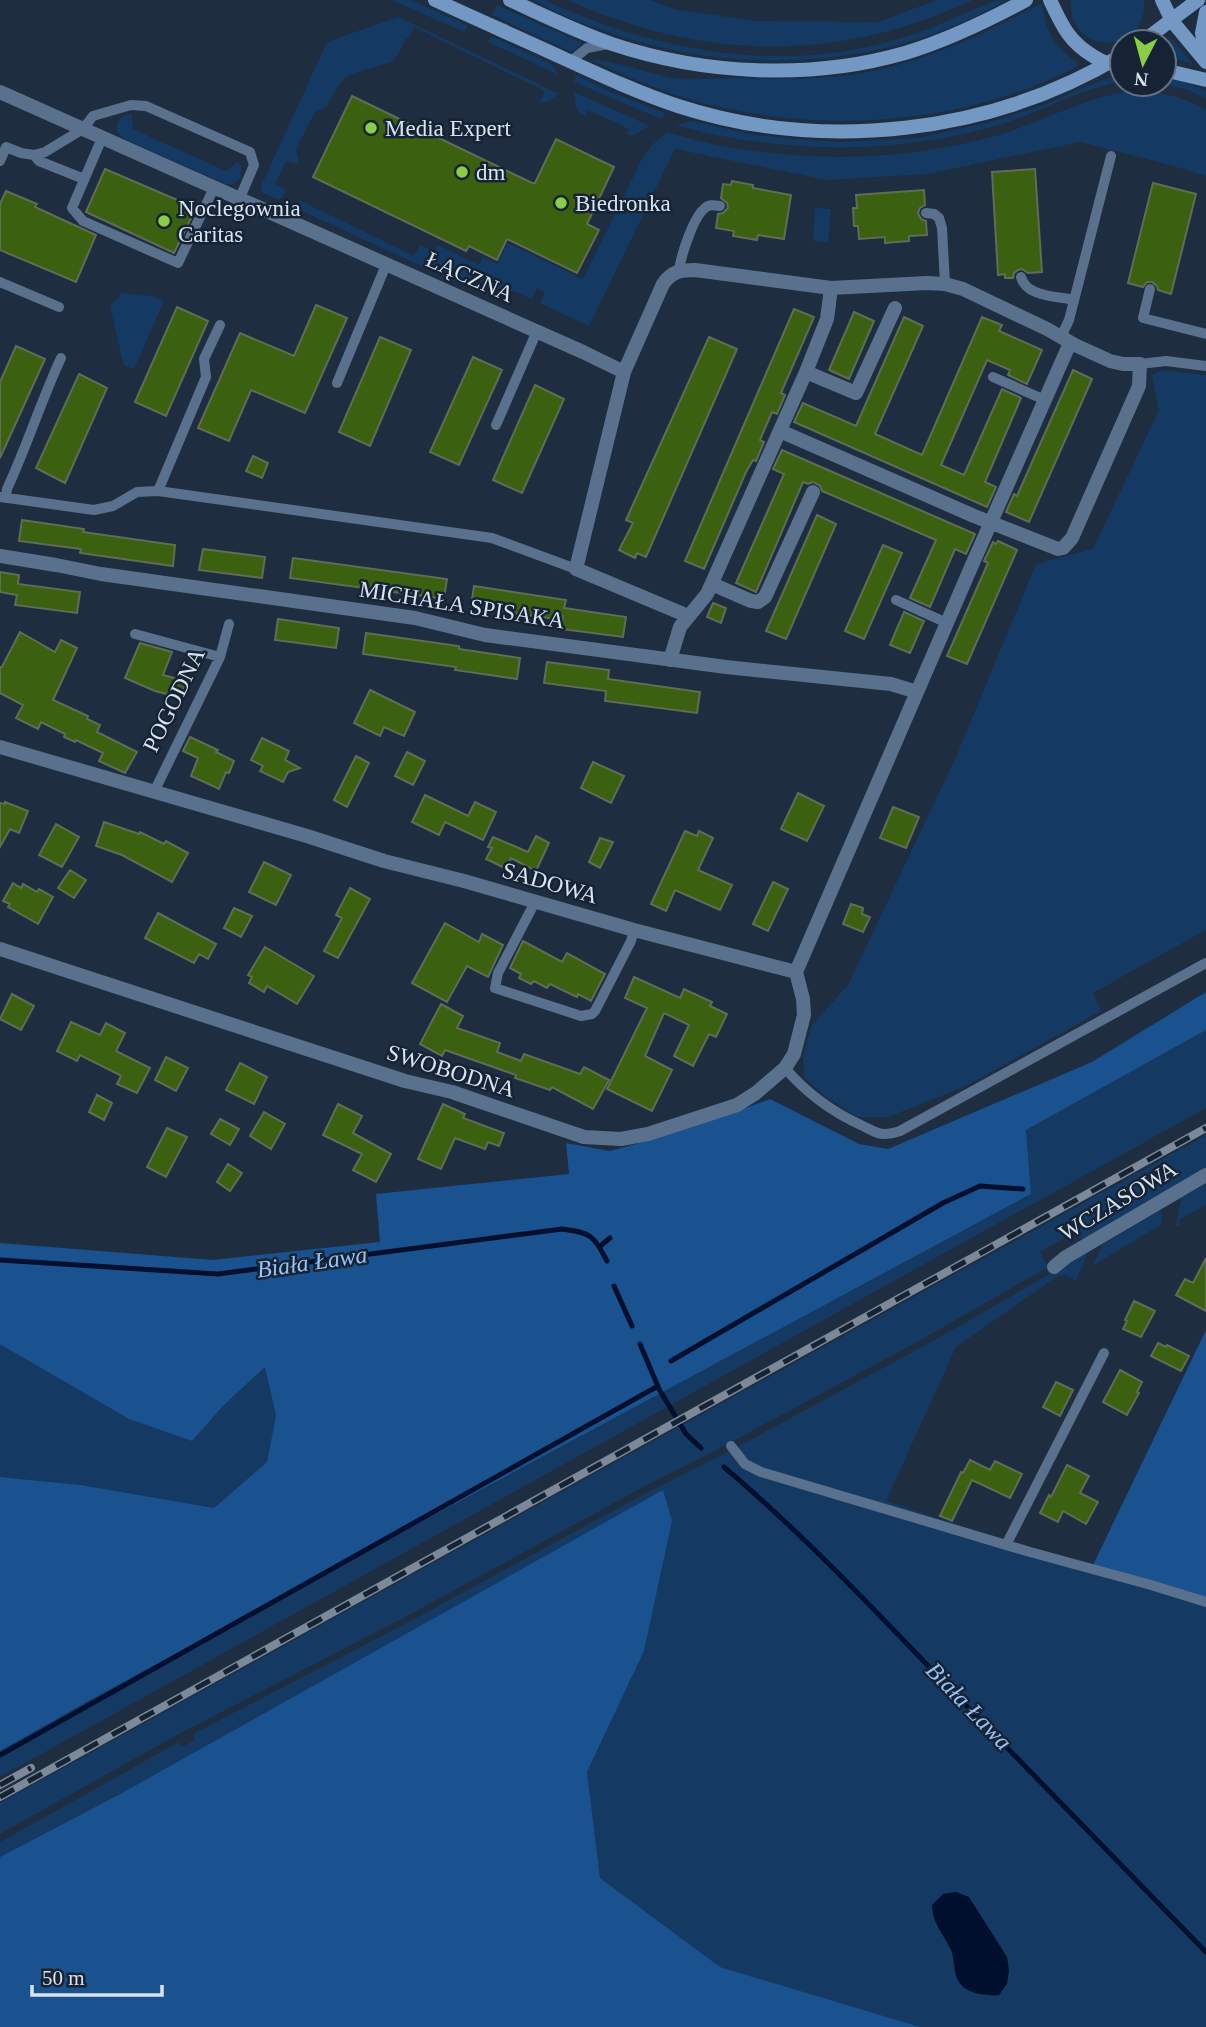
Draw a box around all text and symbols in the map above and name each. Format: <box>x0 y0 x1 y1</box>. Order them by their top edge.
north arrow <box>1108 28 1178 98</box>
text: N <box>1133 68 1149 91</box>
place label: Media Expert <box>385 116 511 141</box>
marker: Media Expert <box>363 120 379 136</box>
place label: dm <box>476 160 506 185</box>
marker: dm <box>454 164 470 180</box>
place label: Biedronka <box>575 191 671 216</box>
marker: Biedronka <box>553 195 569 211</box>
place label: Noclegownia Caritas <box>178 196 301 247</box>
marker: Noclegownia Caritas <box>156 213 172 229</box>
street label: ŁĄCZNA <box>422 247 518 308</box>
street label: MICHAŁA SPISAKA <box>357 576 567 634</box>
street label: POGODNA <box>138 644 210 756</box>
street label: SADOWA <box>499 857 601 909</box>
street label: SWOBODNA <box>384 1040 519 1102</box>
street label: WCZASOWA <box>1055 1156 1182 1246</box>
water label: Biała Ława <box>255 1241 369 1283</box>
water label: Biała Ława <box>921 1657 1017 1755</box>
scale bar <box>32 1954 161 1998</box>
text: 50 m <box>42 1966 85 1990</box>

